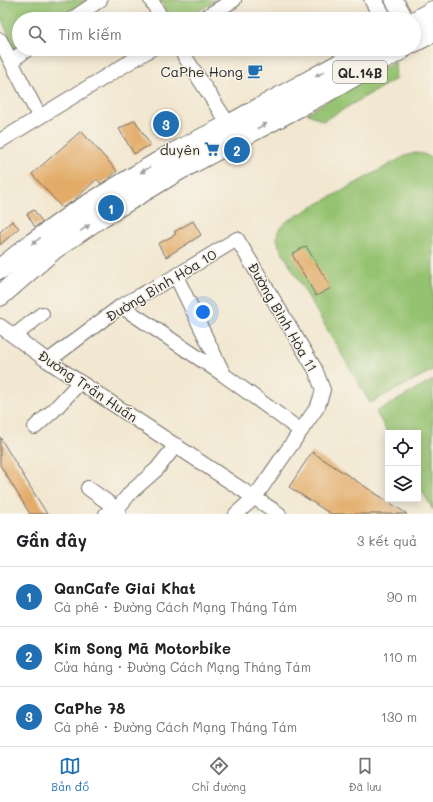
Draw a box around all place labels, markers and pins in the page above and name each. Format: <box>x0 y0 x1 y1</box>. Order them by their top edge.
place label: CaPhe Hong <box>161 62 243 81</box>
cafe icon: CaPhe Hong <box>246 62 264 80</box>
pin: 3 <box>153 109 179 139</box>
pin: 2 <box>224 135 250 165</box>
place label: duyên <box>160 140 200 159</box>
supermarket icon: duyên <box>203 140 221 158</box>
pin: 1 <box>98 193 124 223</box>

